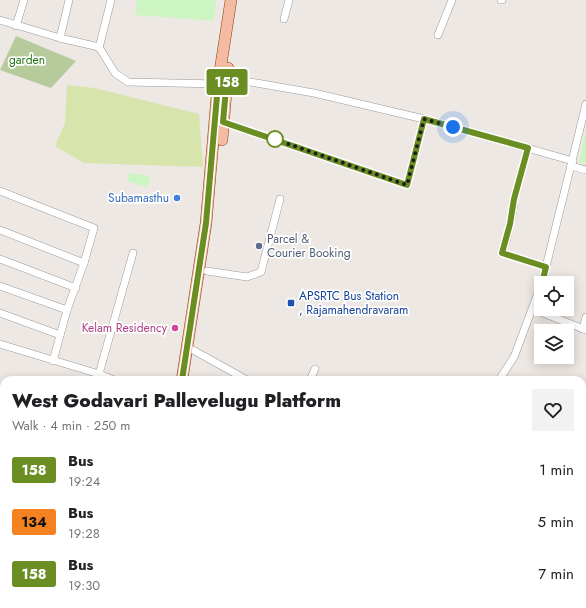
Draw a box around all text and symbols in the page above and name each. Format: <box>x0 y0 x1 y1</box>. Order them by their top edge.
park label: garden <box>9 51 45 69</box>
line badge: 158 <box>204 69 250 95</box>
text: 158 <box>215 72 239 92</box>
your location <box>443 117 463 137</box>
unlabelled marker <box>266 130 284 148</box>
place label: Subamasthu <box>108 189 169 207</box>
marker: Subamasthu <box>172 193 182 203</box>
place label: Parcel & Courier Booking <box>267 230 351 262</box>
marker: Parcel & Courier Booking <box>254 241 264 251</box>
map controls <box>534 276 574 364</box>
button: locate <box>534 276 574 316</box>
place label: APSRTC Bus Station , Rajamahendravaram <box>299 287 408 319</box>
marker: APSRTC Bus Station , Rajamahendravaram <box>286 298 296 308</box>
place label: Kelam Residency <box>82 319 168 337</box>
marker: Kelam Residency <box>170 323 180 333</box>
button: layers <box>534 324 574 364</box>
text: West Godavari Pallevelugu Platform <box>12 387 341 414</box>
button: heart <box>532 389 574 431</box>
text: Walk · 4 min · 250 m <box>12 416 130 435</box>
text: Bus <box>68 450 93 472</box>
text: 1 min <box>539 459 574 481</box>
text: 158 <box>22 460 46 480</box>
text: 19:24 <box>68 472 100 491</box>
text: Bus <box>68 502 93 524</box>
text: 5 min <box>538 511 574 533</box>
text: 134 <box>21 512 47 532</box>
text: 19:28 <box>68 524 100 543</box>
text: Bus <box>68 554 93 576</box>
text: 7 min <box>538 563 574 585</box>
text: 158 <box>22 564 46 584</box>
text: 19:30 <box>68 576 100 595</box>

